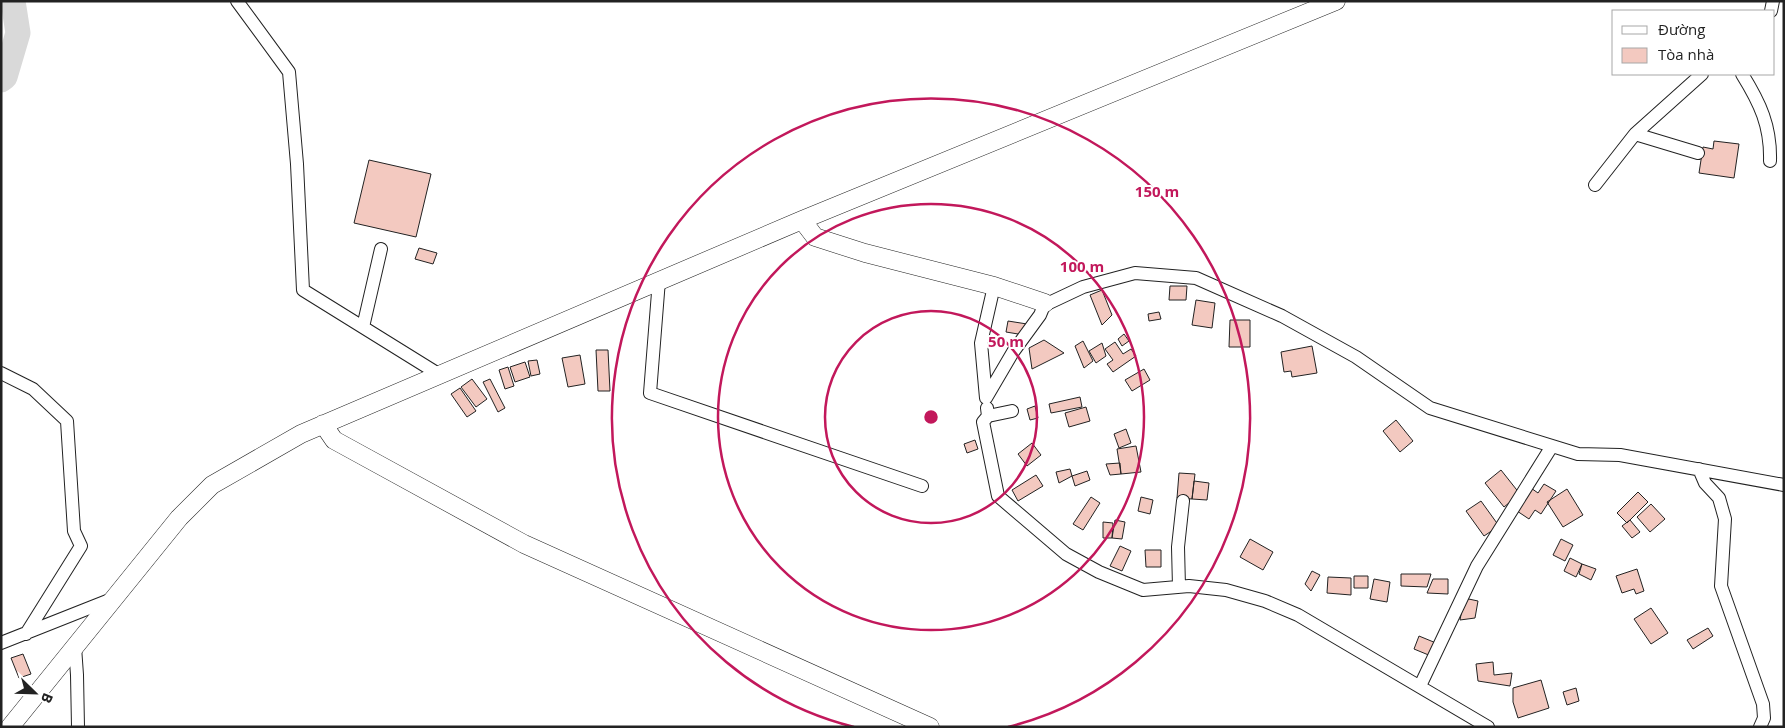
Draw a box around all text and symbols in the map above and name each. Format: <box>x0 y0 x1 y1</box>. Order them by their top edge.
legend <box>1612 10 1775 75</box>
text: Đường <box>1658 19 1705 39</box>
text: Tòa nhà <box>1658 44 1714 64</box>
text: 150 m <box>1135 181 1179 201</box>
text: 100 m <box>1060 256 1104 276</box>
text: 50 m <box>988 331 1024 351</box>
centre of rings <box>922 408 940 426</box>
north arrow <box>10 668 60 718</box>
text: B <box>37 690 58 706</box>

